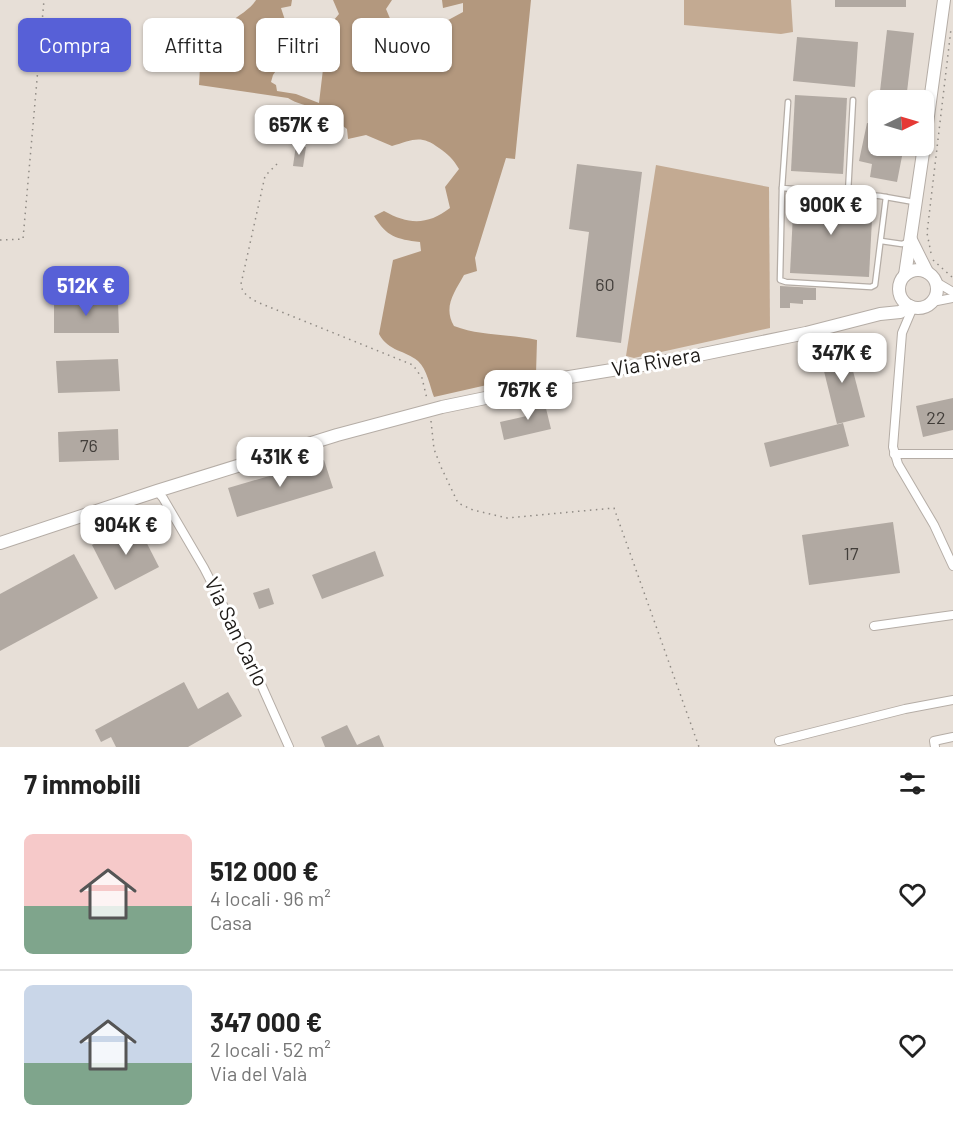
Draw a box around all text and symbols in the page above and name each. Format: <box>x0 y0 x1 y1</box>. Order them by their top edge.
chip: Compra <box>18 18 131 72</box>
chip: Affitta <box>143 18 244 72</box>
chip: Filtri <box>256 18 340 72</box>
chip: Nuovo <box>352 18 452 72</box>
north arrow <box>868 90 934 156</box>
map controls <box>868 90 934 156</box>
pin: 657K € <box>250 105 348 156</box>
text: 657K € <box>269 112 329 136</box>
pin: 900K € <box>782 185 880 236</box>
text: 900K € <box>800 192 862 216</box>
pin: 512K € <box>37 266 135 317</box>
text: 512K € <box>57 273 115 297</box>
house number: 60 <box>595 273 615 295</box>
pin: 347K € <box>793 333 891 384</box>
street label: Via Rivera <box>609 340 702 381</box>
text: 347K € <box>812 340 872 364</box>
pin: 767K € <box>479 370 577 421</box>
text: 767K € <box>498 377 558 401</box>
house number: 22 <box>926 406 946 428</box>
house number: 76 <box>80 434 98 456</box>
pin: 431K € <box>231 437 329 488</box>
text: 431K € <box>250 444 310 468</box>
pin: 904K € <box>77 505 175 556</box>
text: 904K € <box>94 512 158 536</box>
house number: 17 <box>844 542 859 564</box>
street label: Via San Carlo <box>200 573 275 690</box>
icon: filters <box>896 767 929 800</box>
text: 7 immobili <box>24 768 141 799</box>
text: 512 000 € <box>210 855 319 886</box>
icon: home <box>72 858 144 930</box>
icon: heart <box>896 878 929 911</box>
text: 4 locali · 96 m² <box>210 886 331 910</box>
text: Casa <box>210 910 252 934</box>
text: 347 000 € <box>210 1006 322 1037</box>
icon: home <box>72 1009 144 1081</box>
icon: heart <box>896 1029 929 1062</box>
text: 2 locali · 52 m² <box>210 1037 331 1061</box>
text: Via del Valà <box>210 1061 307 1085</box>

